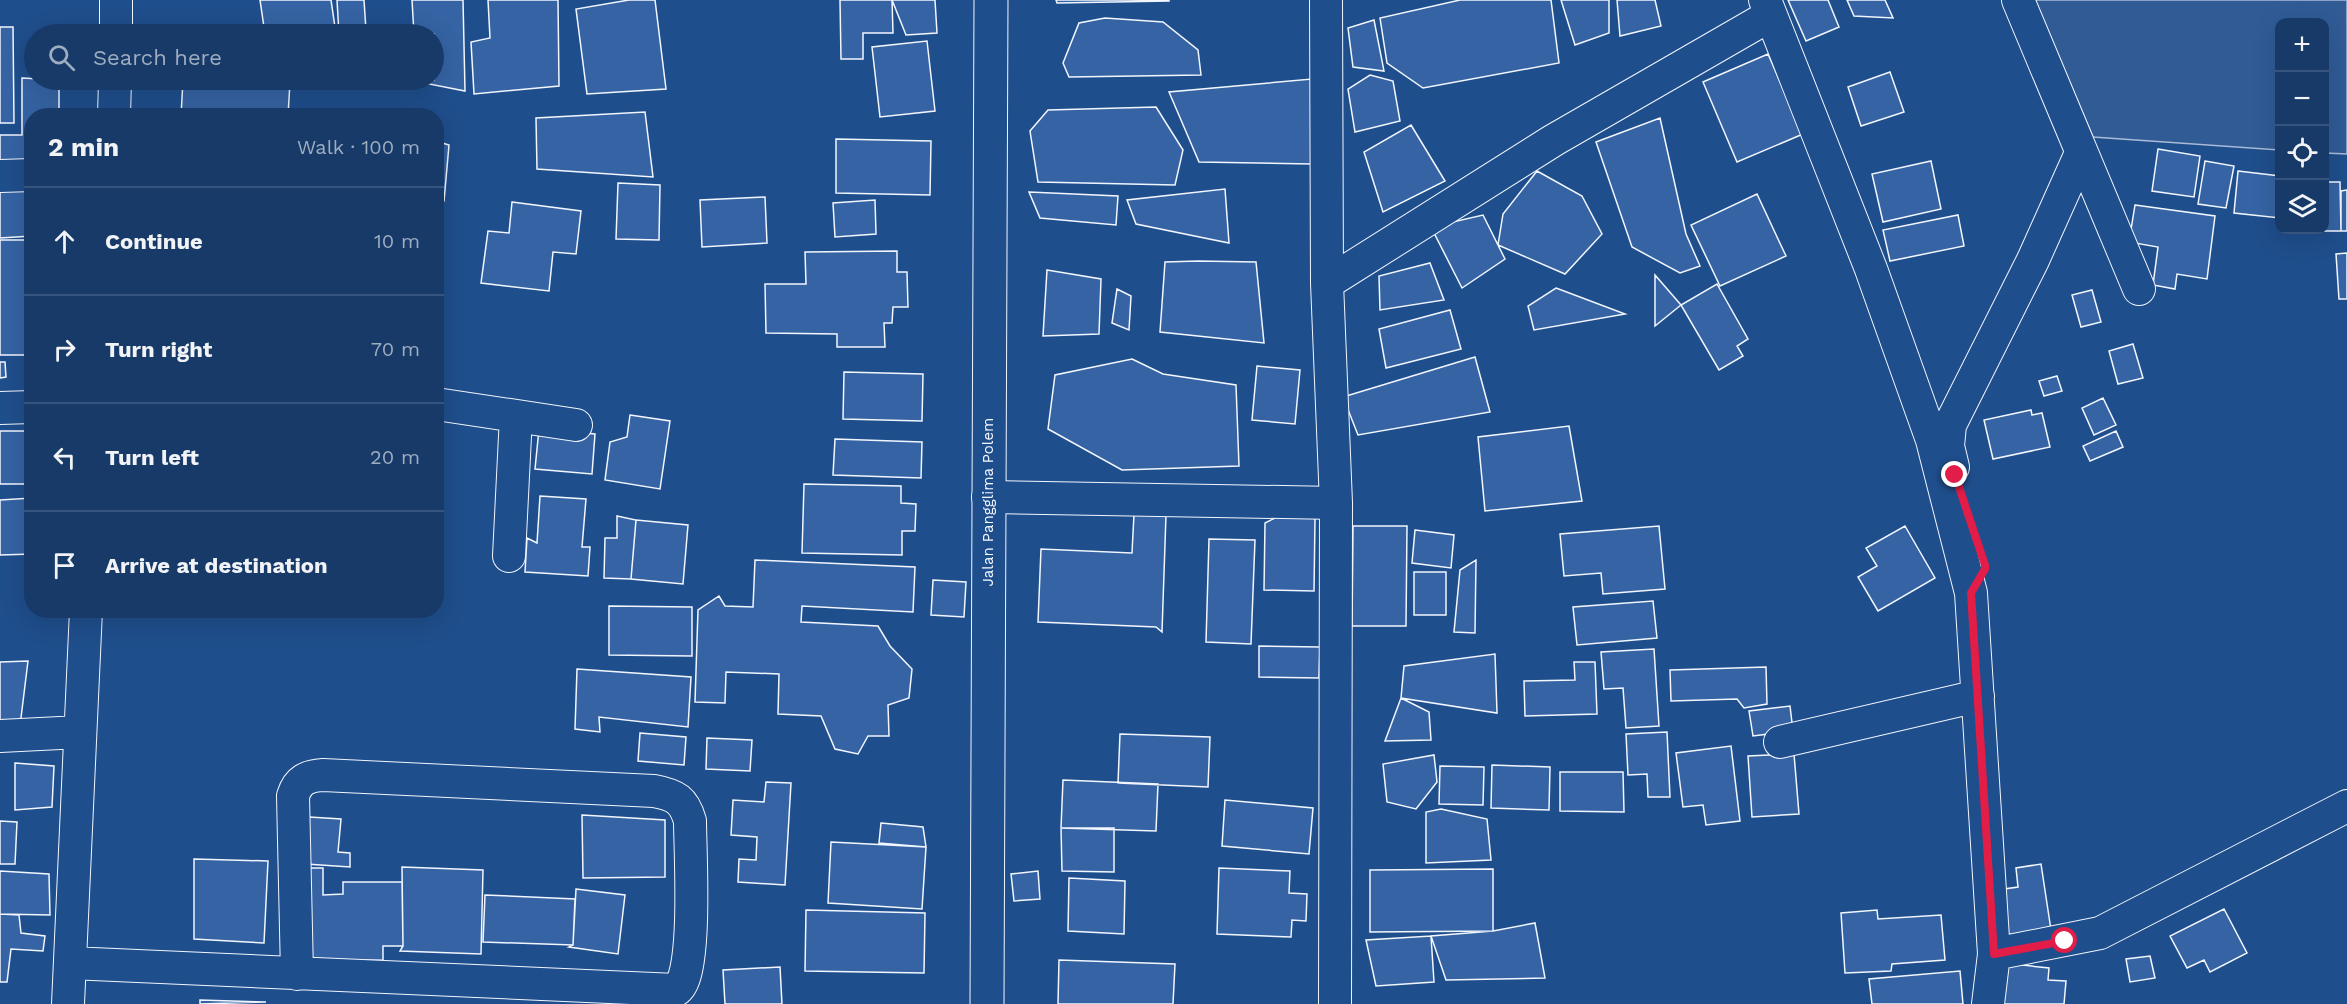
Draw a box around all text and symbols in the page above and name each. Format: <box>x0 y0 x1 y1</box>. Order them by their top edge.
map controls <box>2275 18 2329 234</box>
button: + <box>2275 18 2329 72</box>
search box <box>24 24 444 90</box>
icon: search <box>45 41 78 74</box>
text: Search here <box>93 45 222 70</box>
button: − <box>2275 72 2329 126</box>
button: locate <box>2275 126 2329 180</box>
text: 2 min <box>48 132 119 162</box>
text: Walk · 100 m <box>297 135 420 159</box>
button: layers <box>2275 180 2329 234</box>
icon: ahead <box>48 225 81 258</box>
text: Continue <box>105 229 203 254</box>
text: 10 m <box>374 229 420 253</box>
icon: right <box>48 333 81 366</box>
text: Turn right <box>105 337 212 362</box>
text: 70 m <box>371 337 420 361</box>
street label: Jalan Pangglima Polem <box>979 418 997 586</box>
icon: left <box>48 441 81 474</box>
text: Turn left <box>105 445 199 470</box>
text: 20 m <box>370 445 420 469</box>
route end <box>1941 461 1967 487</box>
icon: arrive <box>48 549 81 582</box>
text: Arrive at destination <box>105 553 328 578</box>
route start <box>2051 927 2077 953</box>

